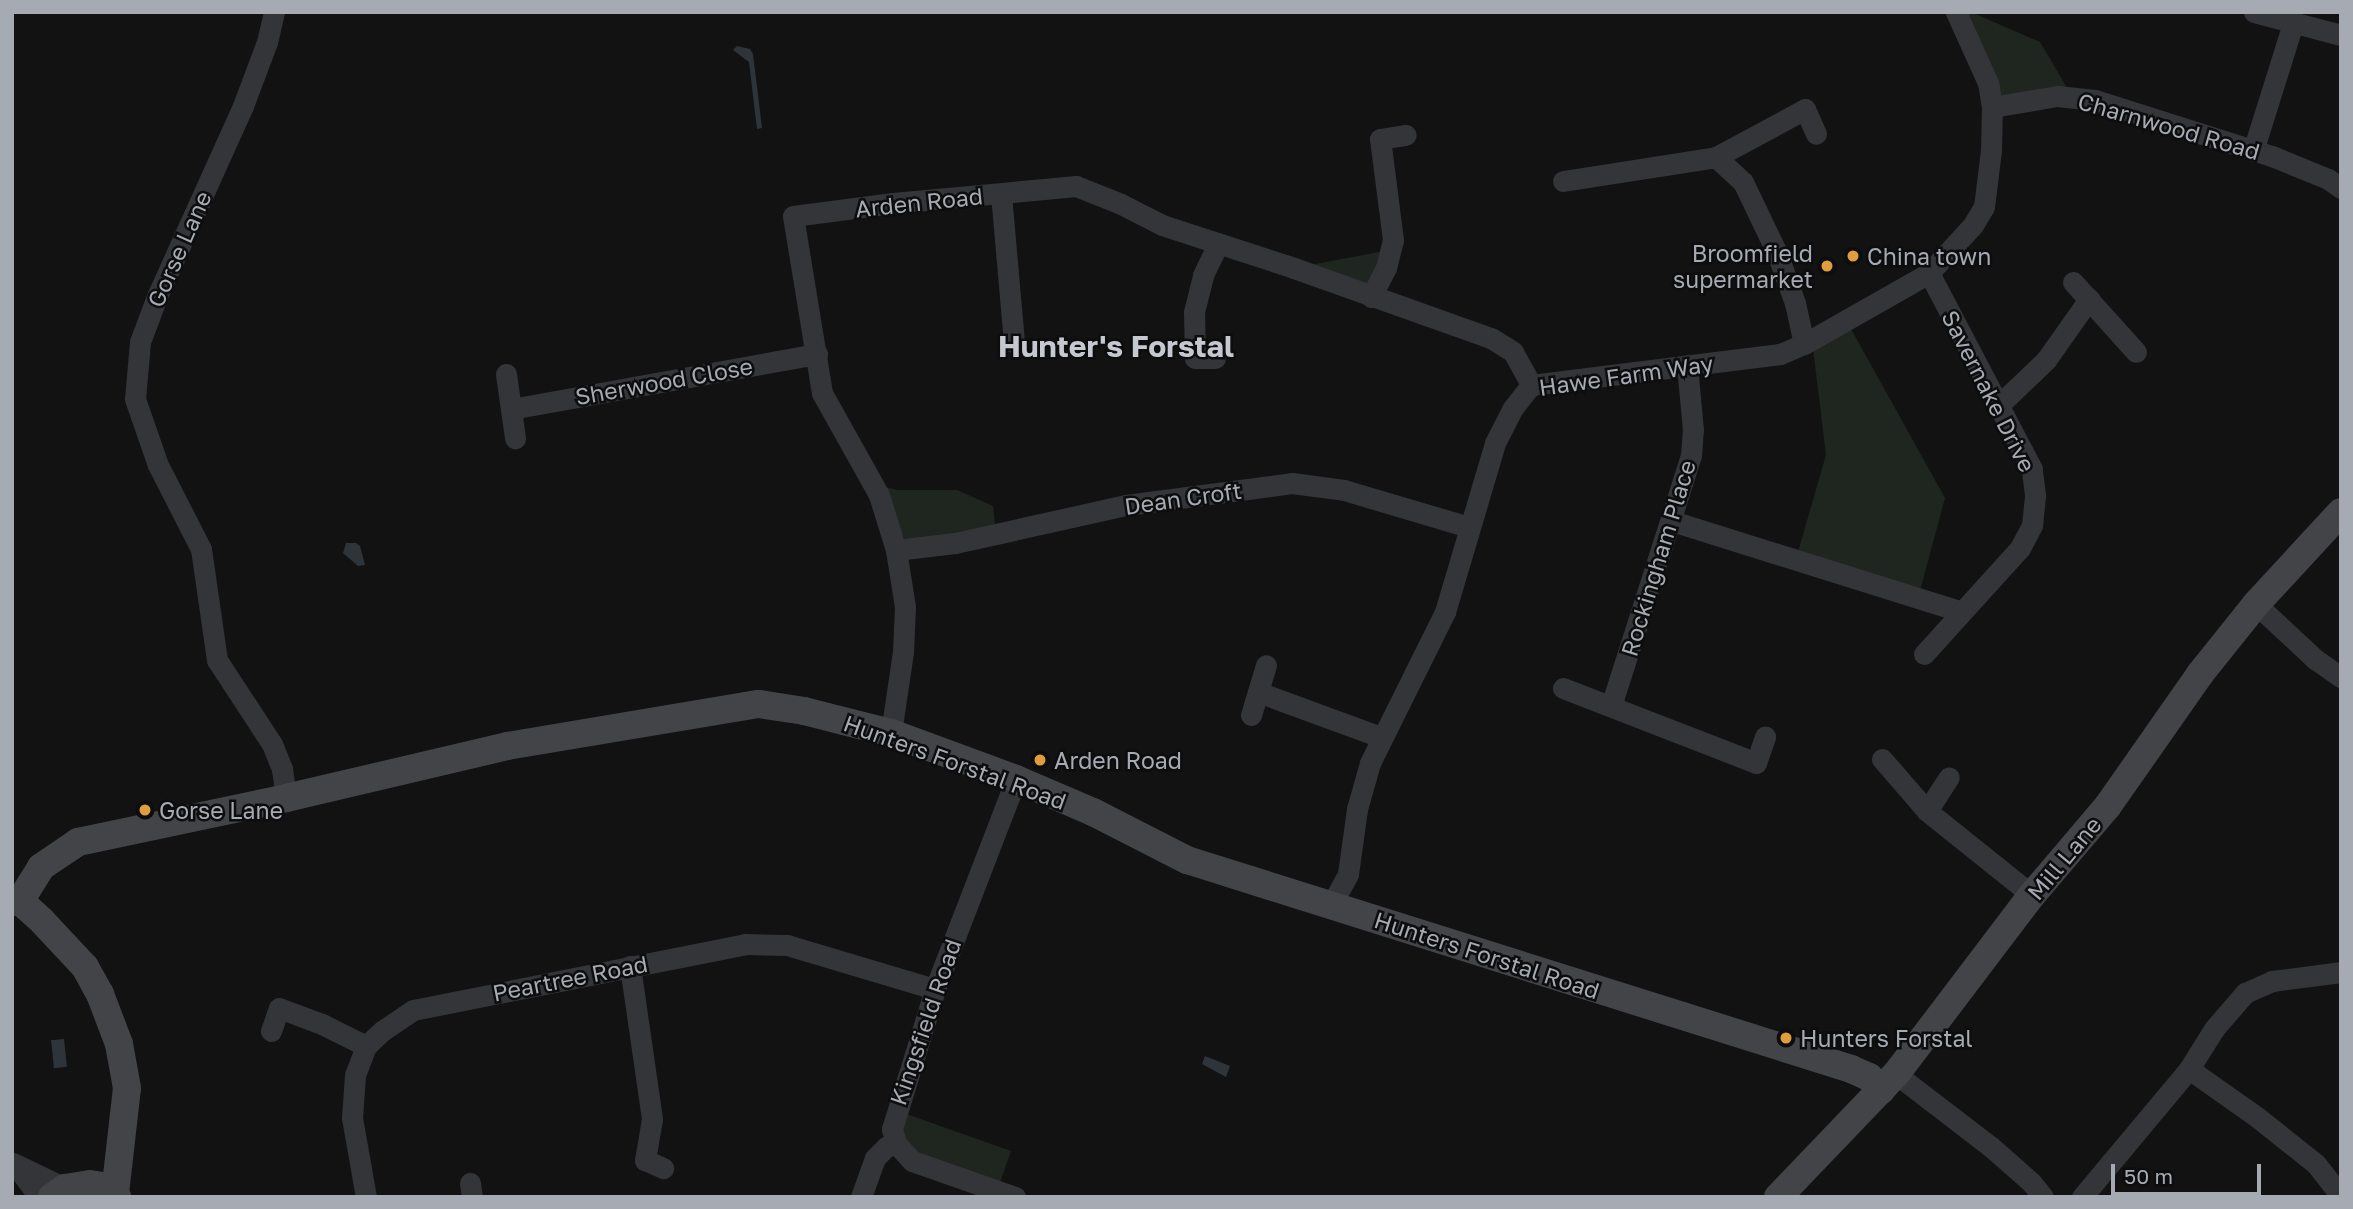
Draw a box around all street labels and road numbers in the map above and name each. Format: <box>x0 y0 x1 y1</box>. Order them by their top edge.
street label: Charnwood Road <box>2075 87 2263 165</box>
street label: Arden Road <box>854 182 984 222</box>
street label: Gorse Lane <box>141 187 217 311</box>
street label: Savernake Drive <box>1936 306 2042 476</box>
street label: Hawe Farm Way <box>1537 349 1715 401</box>
street label: Sherwood Close <box>573 352 755 410</box>
street label: Rockingham Place <box>1615 457 1701 659</box>
street label: Dean Croft <box>1123 476 1243 520</box>
street label: Hunters Forstal Road <box>840 709 1070 815</box>
street label: Mill Lane <box>2021 811 2107 905</box>
street label: Hunters Forstal Road <box>1371 906 1603 1004</box>
street label: Kingsfield Road <box>884 935 966 1109</box>
street label: Peartree Road <box>490 949 650 1007</box>

